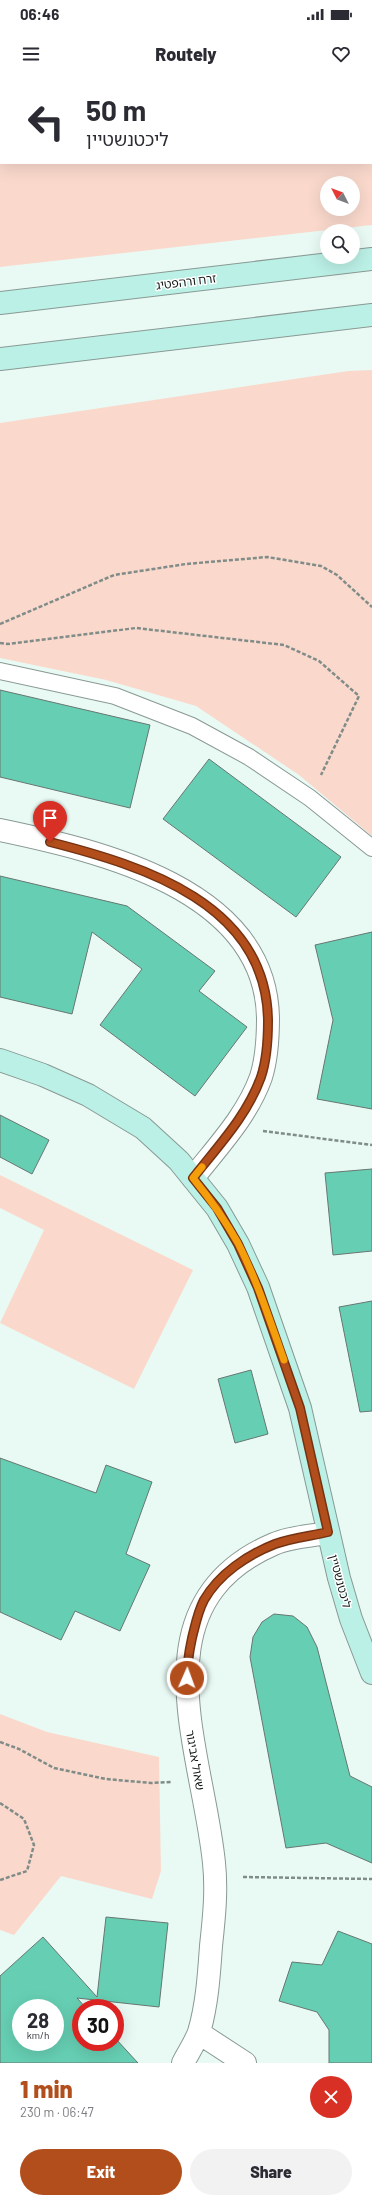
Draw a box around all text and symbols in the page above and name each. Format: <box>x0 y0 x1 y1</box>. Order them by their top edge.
text: 06:46 <box>20 5 59 23</box>
icon: menu <box>20 43 42 65</box>
text: Routely <box>155 43 217 65</box>
icon: heart <box>330 43 352 65</box>
text: 50 m <box>86 93 146 127</box>
icon: left <box>20 96 72 148</box>
text: ליכטנשטיין <box>86 128 169 150</box>
north arrow <box>320 176 360 216</box>
map controls <box>320 176 360 264</box>
button: search <box>320 224 360 264</box>
street label: זרח ורהפטיג <box>155 270 217 292</box>
pin <box>33 801 67 842</box>
icon: arrive <box>39 807 61 829</box>
street label: ליכטנשטיין <box>327 1553 355 1609</box>
position arrow <box>166 1657 208 1699</box>
street label: שאול אביגור <box>184 1729 208 1791</box>
speed limit sign: 30 <box>72 1999 124 2051</box>
text: 28 <box>27 2008 49 2032</box>
text: km/h <box>27 2029 49 2041</box>
text: 1 min <box>20 2074 73 2103</box>
button: close <box>310 2076 352 2118</box>
text: 230 m · 06:47 <box>20 2104 94 2120</box>
button: Exit <box>20 2149 182 2195</box>
button: Share <box>190 2149 352 2195</box>

